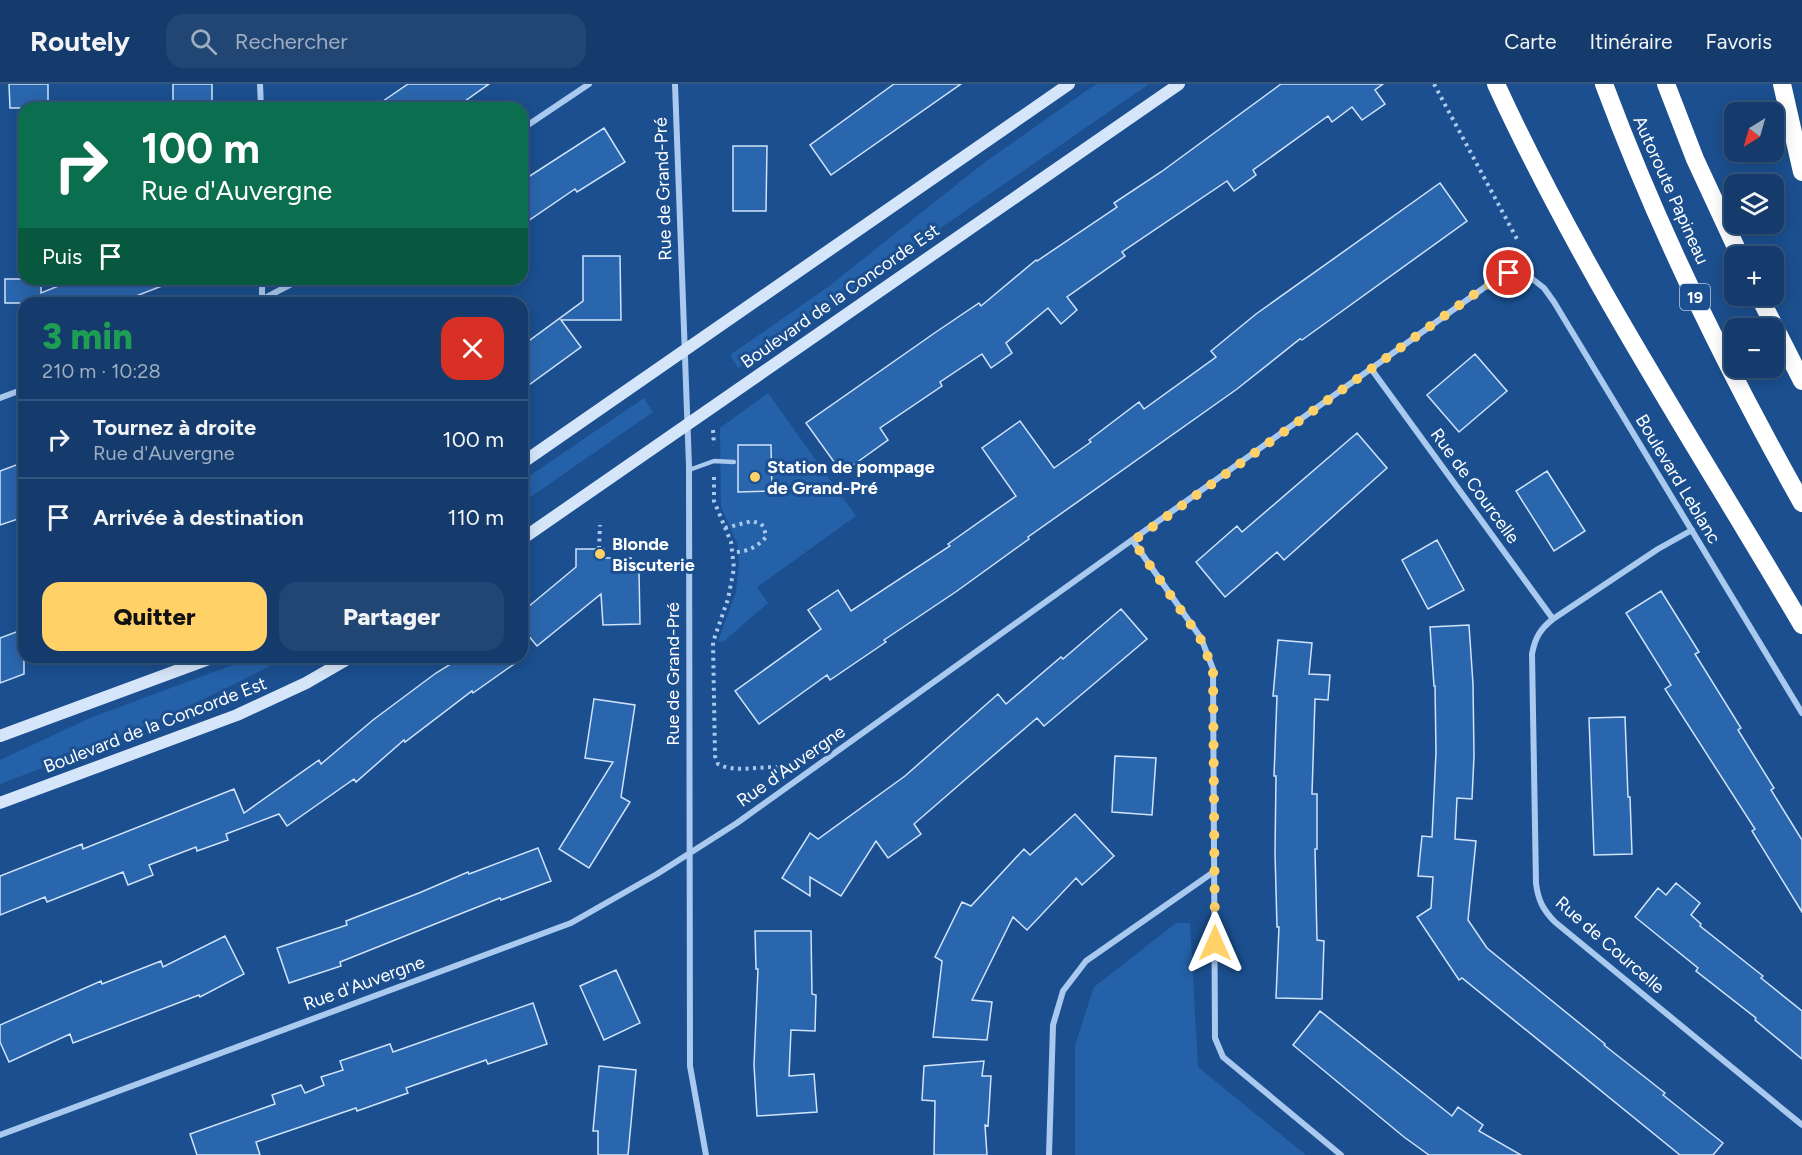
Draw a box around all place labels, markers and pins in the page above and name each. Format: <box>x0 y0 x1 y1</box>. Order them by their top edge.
pin <box>1483 247 1534 298</box>
place label: Station de pompage de Grand-Pré <box>767 456 935 499</box>
marker: Station de pompage de Grand-Pré <box>748 470 762 484</box>
place label: Blonde Biscuterie <box>612 533 695 576</box>
marker: Blonde Biscuterie <box>593 547 607 561</box>

